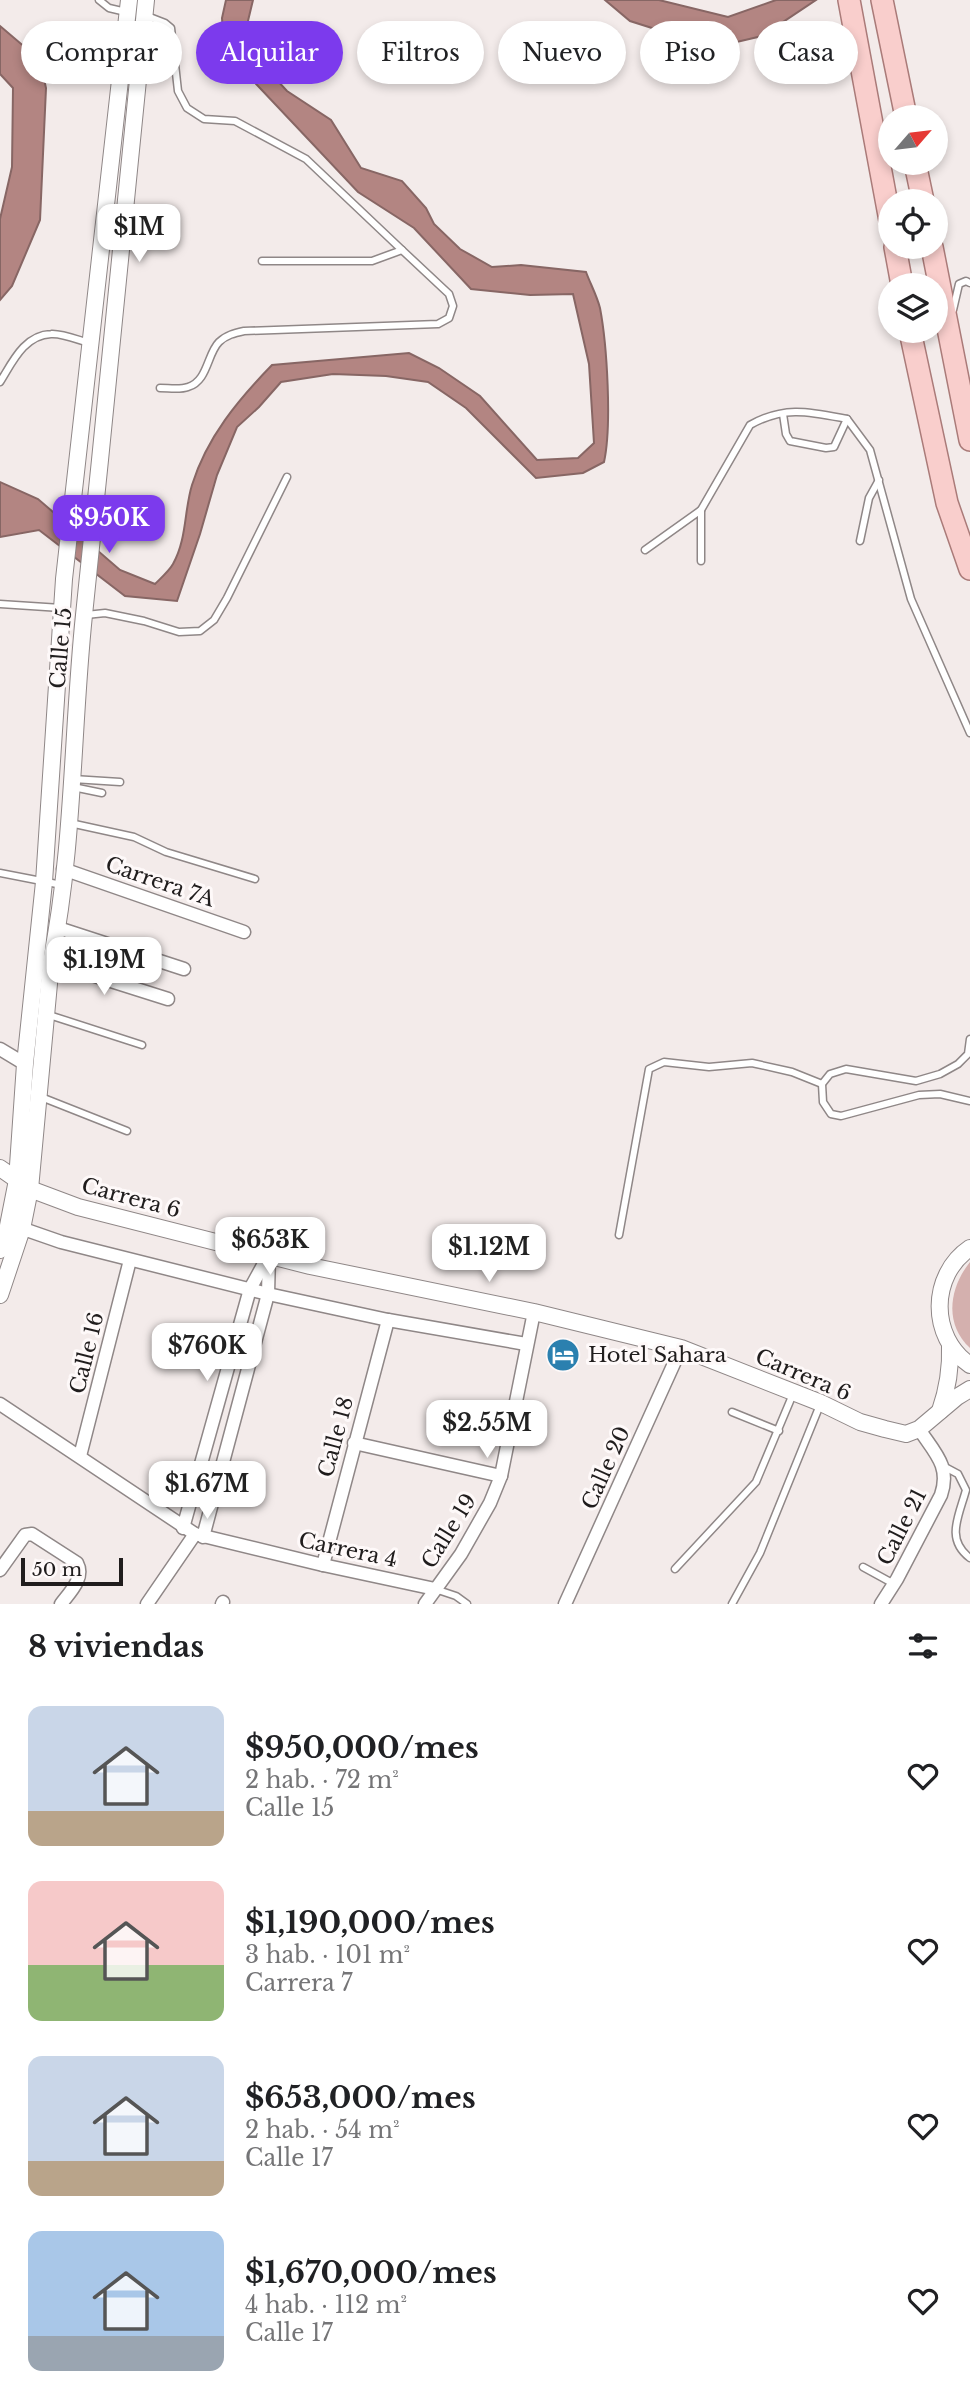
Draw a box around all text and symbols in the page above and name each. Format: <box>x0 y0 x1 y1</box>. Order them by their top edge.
chip: Comprar <box>21 21 182 84</box>
chip: Alquilar <box>196 21 343 84</box>
chip: Filtros <box>357 21 484 84</box>
chip: Nuevo <box>498 21 626 84</box>
chip: Piso <box>640 21 740 84</box>
chip: Casa <box>754 21 858 84</box>
north arrow <box>878 105 948 175</box>
map controls <box>878 105 948 343</box>
button: locate <box>878 189 948 259</box>
pin: $1M <box>105 204 173 264</box>
text: $1M <box>113 213 165 241</box>
button: layers <box>878 273 948 343</box>
pin: $950K <box>60 496 158 555</box>
text: $950K <box>69 504 149 532</box>
street label: Calle 15 <box>44 606 78 690</box>
street label: Carrera 7A <box>102 851 219 913</box>
pin: $1.19M <box>47 937 161 997</box>
text: $1.19M <box>63 946 145 974</box>
street label: Carrera 6 <box>79 1172 183 1224</box>
pin: $653K <box>221 1218 319 1277</box>
pin: $1.12M <box>432 1224 546 1284</box>
text: $653K <box>231 1226 309 1254</box>
text: $1.12M <box>448 1233 530 1261</box>
street label: Calle 16 <box>64 1310 110 1396</box>
pin: $760K <box>158 1324 256 1383</box>
text: $760K <box>168 1332 246 1360</box>
hotel icon: Hotel Sahara <box>544 1336 582 1374</box>
place label: Hotel Sahara <box>588 1342 727 1368</box>
street label: Carrera 6 <box>751 1343 855 1407</box>
street label: Calle 18 <box>313 1394 359 1480</box>
pin: $2.55M <box>430 1400 544 1460</box>
text: $2.55M <box>442 1409 532 1437</box>
street label: Calle 20 <box>576 1422 636 1514</box>
pin: $1.67M <box>150 1462 264 1521</box>
text: $1.67M <box>165 1470 249 1498</box>
street label: Calle 21 <box>872 1484 932 1570</box>
street label: Calle 19 <box>416 1489 482 1573</box>
street label: Carrera 4 <box>296 1527 400 1573</box>
scale bar <box>21 1555 122 1587</box>
text: 50 m <box>32 1558 82 1581</box>
icon: filters <box>904 1627 942 1665</box>
text: 8 viviendas <box>28 1628 204 1665</box>
text: $950,000/mes <box>245 1729 479 1766</box>
icon: home <box>84 1734 168 1818</box>
icon: heart <box>904 1757 942 1795</box>
text: 2 hab. · 72 m² <box>245 1766 399 1794</box>
text: Calle 15 <box>245 1794 334 1822</box>
text: $1,190,000/mes <box>245 1904 495 1941</box>
icon: home <box>84 1909 168 1993</box>
icon: heart <box>904 1932 942 1970</box>
text: 3 hab. · 101 m² <box>245 1941 410 1969</box>
text: Carrera 7 <box>245 1969 353 1997</box>
text: $653,000/mes <box>245 2079 476 2116</box>
icon: home <box>84 2084 168 2168</box>
icon: heart <box>904 2107 942 2145</box>
text: 2 hab. · 54 m² <box>245 2116 400 2144</box>
text: Calle 17 <box>245 2144 333 2172</box>
text: $1,670,000/mes <box>245 2254 497 2291</box>
icon: home <box>84 2259 168 2343</box>
icon: heart <box>904 2282 942 2320</box>
text: 4 hab. · 112 m² <box>245 2291 407 2319</box>
text: Calle 17 <box>245 2319 333 2347</box>

